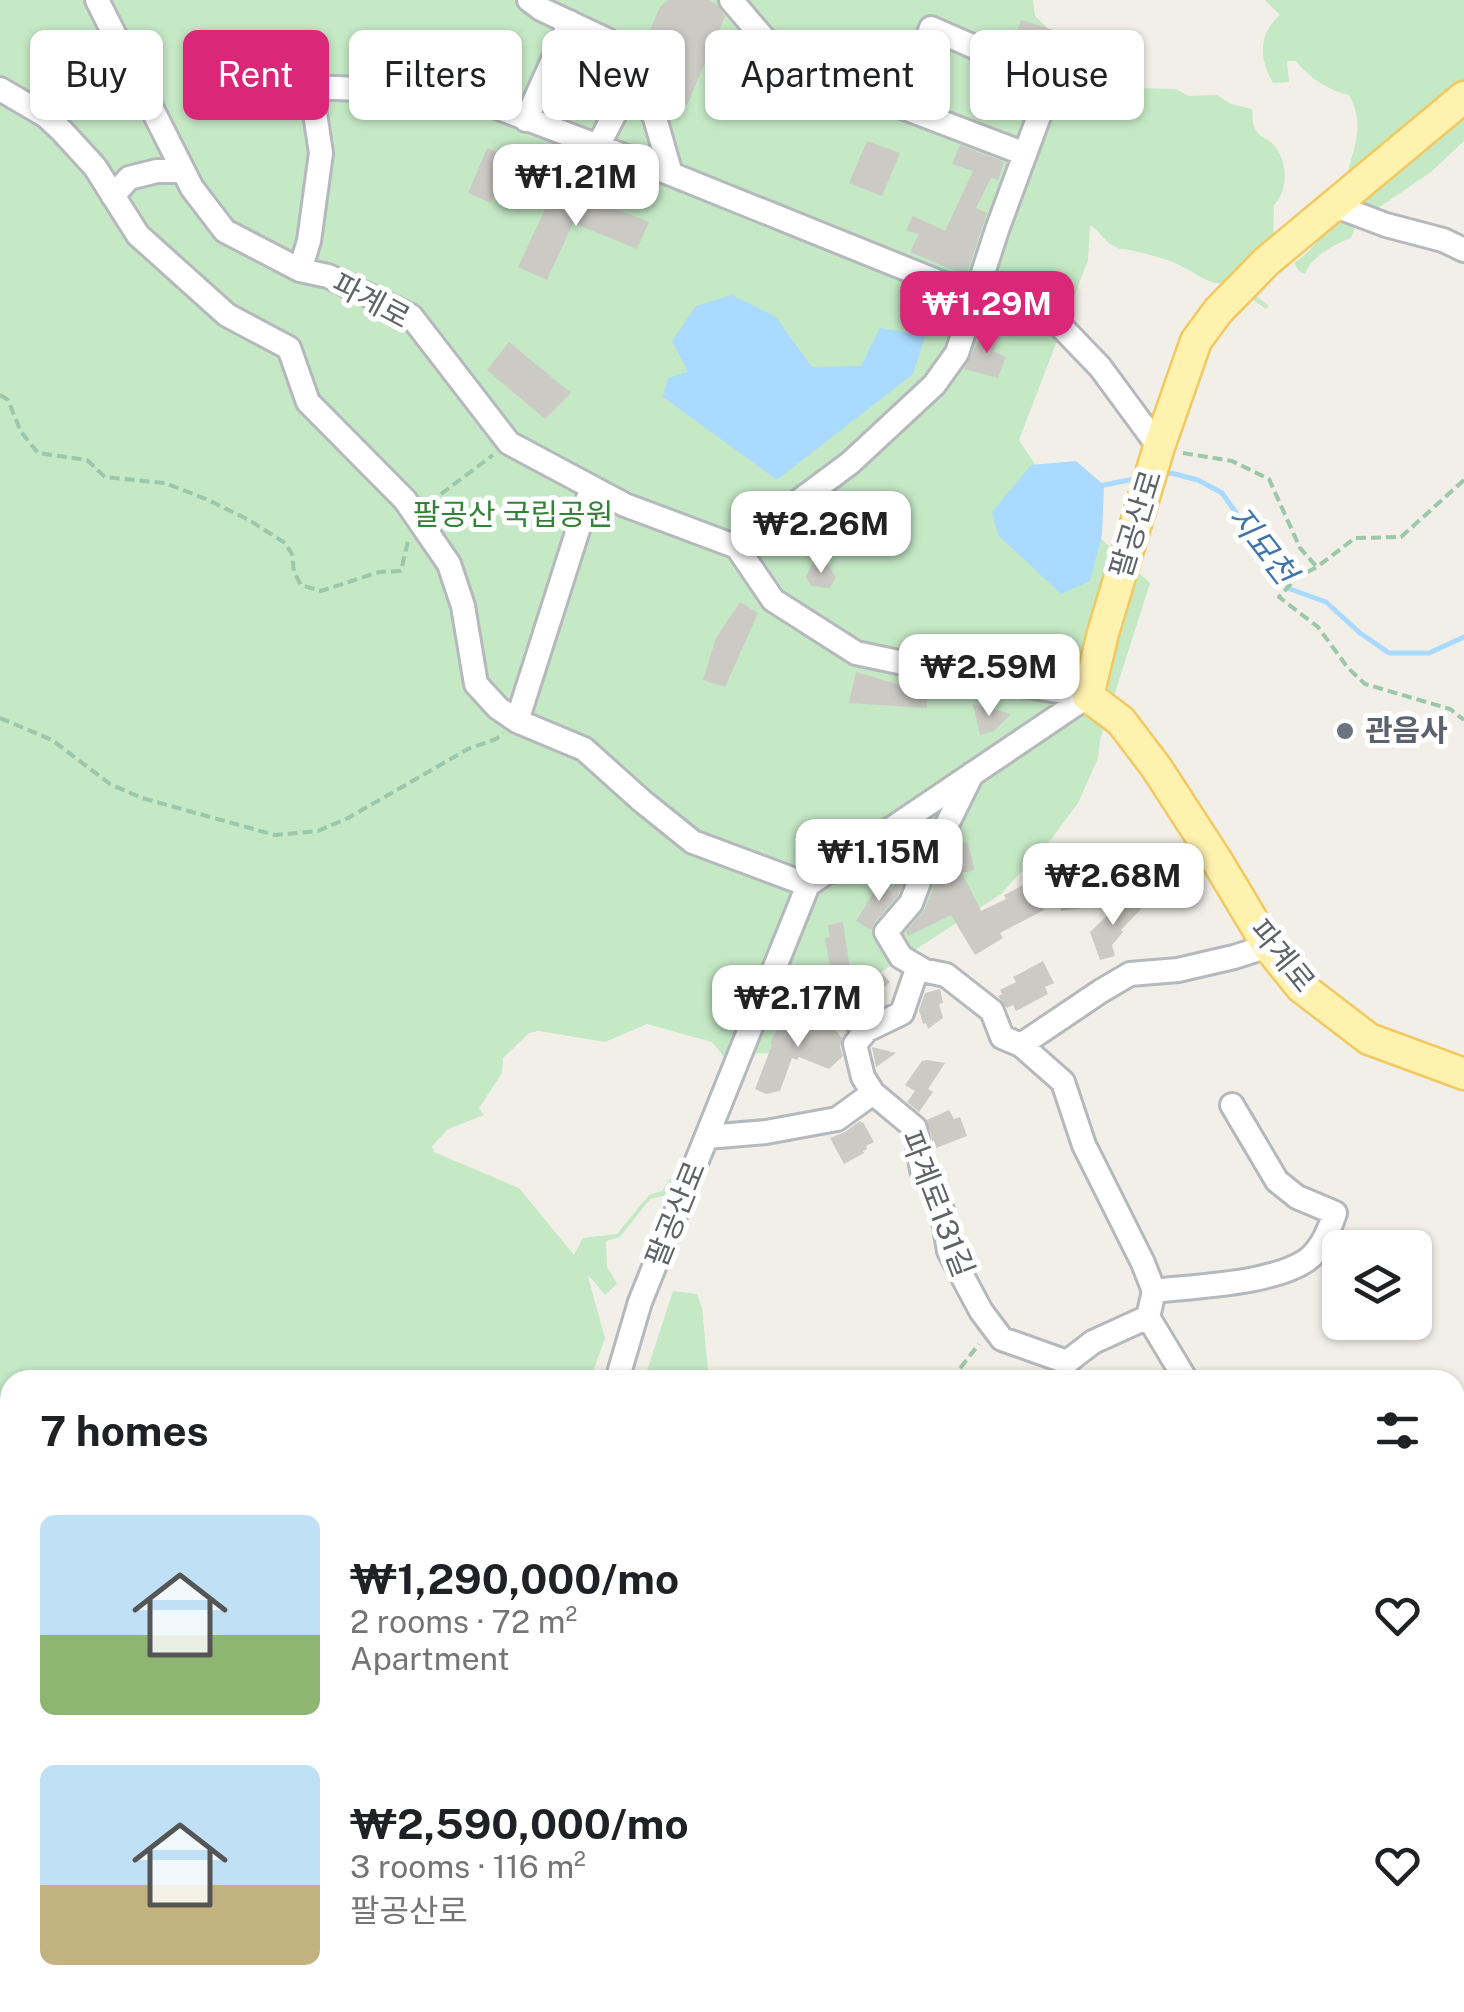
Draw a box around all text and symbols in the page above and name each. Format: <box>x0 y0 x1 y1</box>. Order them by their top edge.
chip: Buy <box>30 30 163 120</box>
chip: Rent <box>183 30 329 120</box>
chip: Filters <box>349 30 522 120</box>
chip: New <box>542 30 685 120</box>
chip: Apartment <box>705 30 950 120</box>
chip: House <box>970 30 1144 120</box>
pin: ₩1.21M <box>495 144 657 229</box>
text: ₩1.21M <box>515 158 637 195</box>
street label: 파계로 <box>326 265 416 335</box>
pin: ₩1.29M <box>906 271 1068 356</box>
text: ₩1.29M <box>922 285 1052 322</box>
street label: 팔공산로 <box>1102 466 1168 582</box>
pin: ₩2.26M <box>740 491 902 576</box>
park label: 팔공산 국립공원 <box>413 496 613 532</box>
water label: 지묘천 <box>1221 499 1306 594</box>
text: ₩2.26M <box>753 505 889 542</box>
pin: ₩2.59M <box>908 634 1070 719</box>
text: ₩2.59M <box>921 648 1057 685</box>
place label: 관음사 <box>1365 712 1448 748</box>
marker: 관음사 <box>1334 720 1356 742</box>
pin: ₩1.15M <box>798 819 960 904</box>
text: ₩1.15M <box>818 833 940 870</box>
pin: ₩2.68M <box>1032 843 1194 928</box>
text: ₩2.68M <box>1045 857 1181 894</box>
street label: 파계로 <box>1243 912 1323 999</box>
pin: ₩2.17M <box>717 965 879 1050</box>
text: ₩2.17M <box>734 979 862 1016</box>
street label: 파계로131길 <box>894 1125 982 1282</box>
street label: 팔공산로 <box>638 1156 712 1272</box>
map controls <box>1322 1230 1432 1340</box>
button: layers <box>1322 1230 1432 1340</box>
icon: filters <box>1370 1403 1425 1458</box>
text: 7 homes <box>40 1406 209 1455</box>
text: ₩1,290,000/mo <box>350 1554 679 1603</box>
icon: home <box>120 1555 240 1675</box>
icon: heart <box>1370 1588 1425 1643</box>
text: 2 rooms · 72 m² <box>350 1603 577 1640</box>
text: Apartment <box>350 1640 510 1677</box>
text: ₩2,590,000/mo <box>350 1799 689 1848</box>
icon: home <box>120 1805 240 1925</box>
icon: heart <box>1370 1838 1425 1893</box>
text: 3 rooms · 116 m² <box>350 1848 586 1885</box>
text: 팔공산로 <box>350 1892 468 1929</box>

